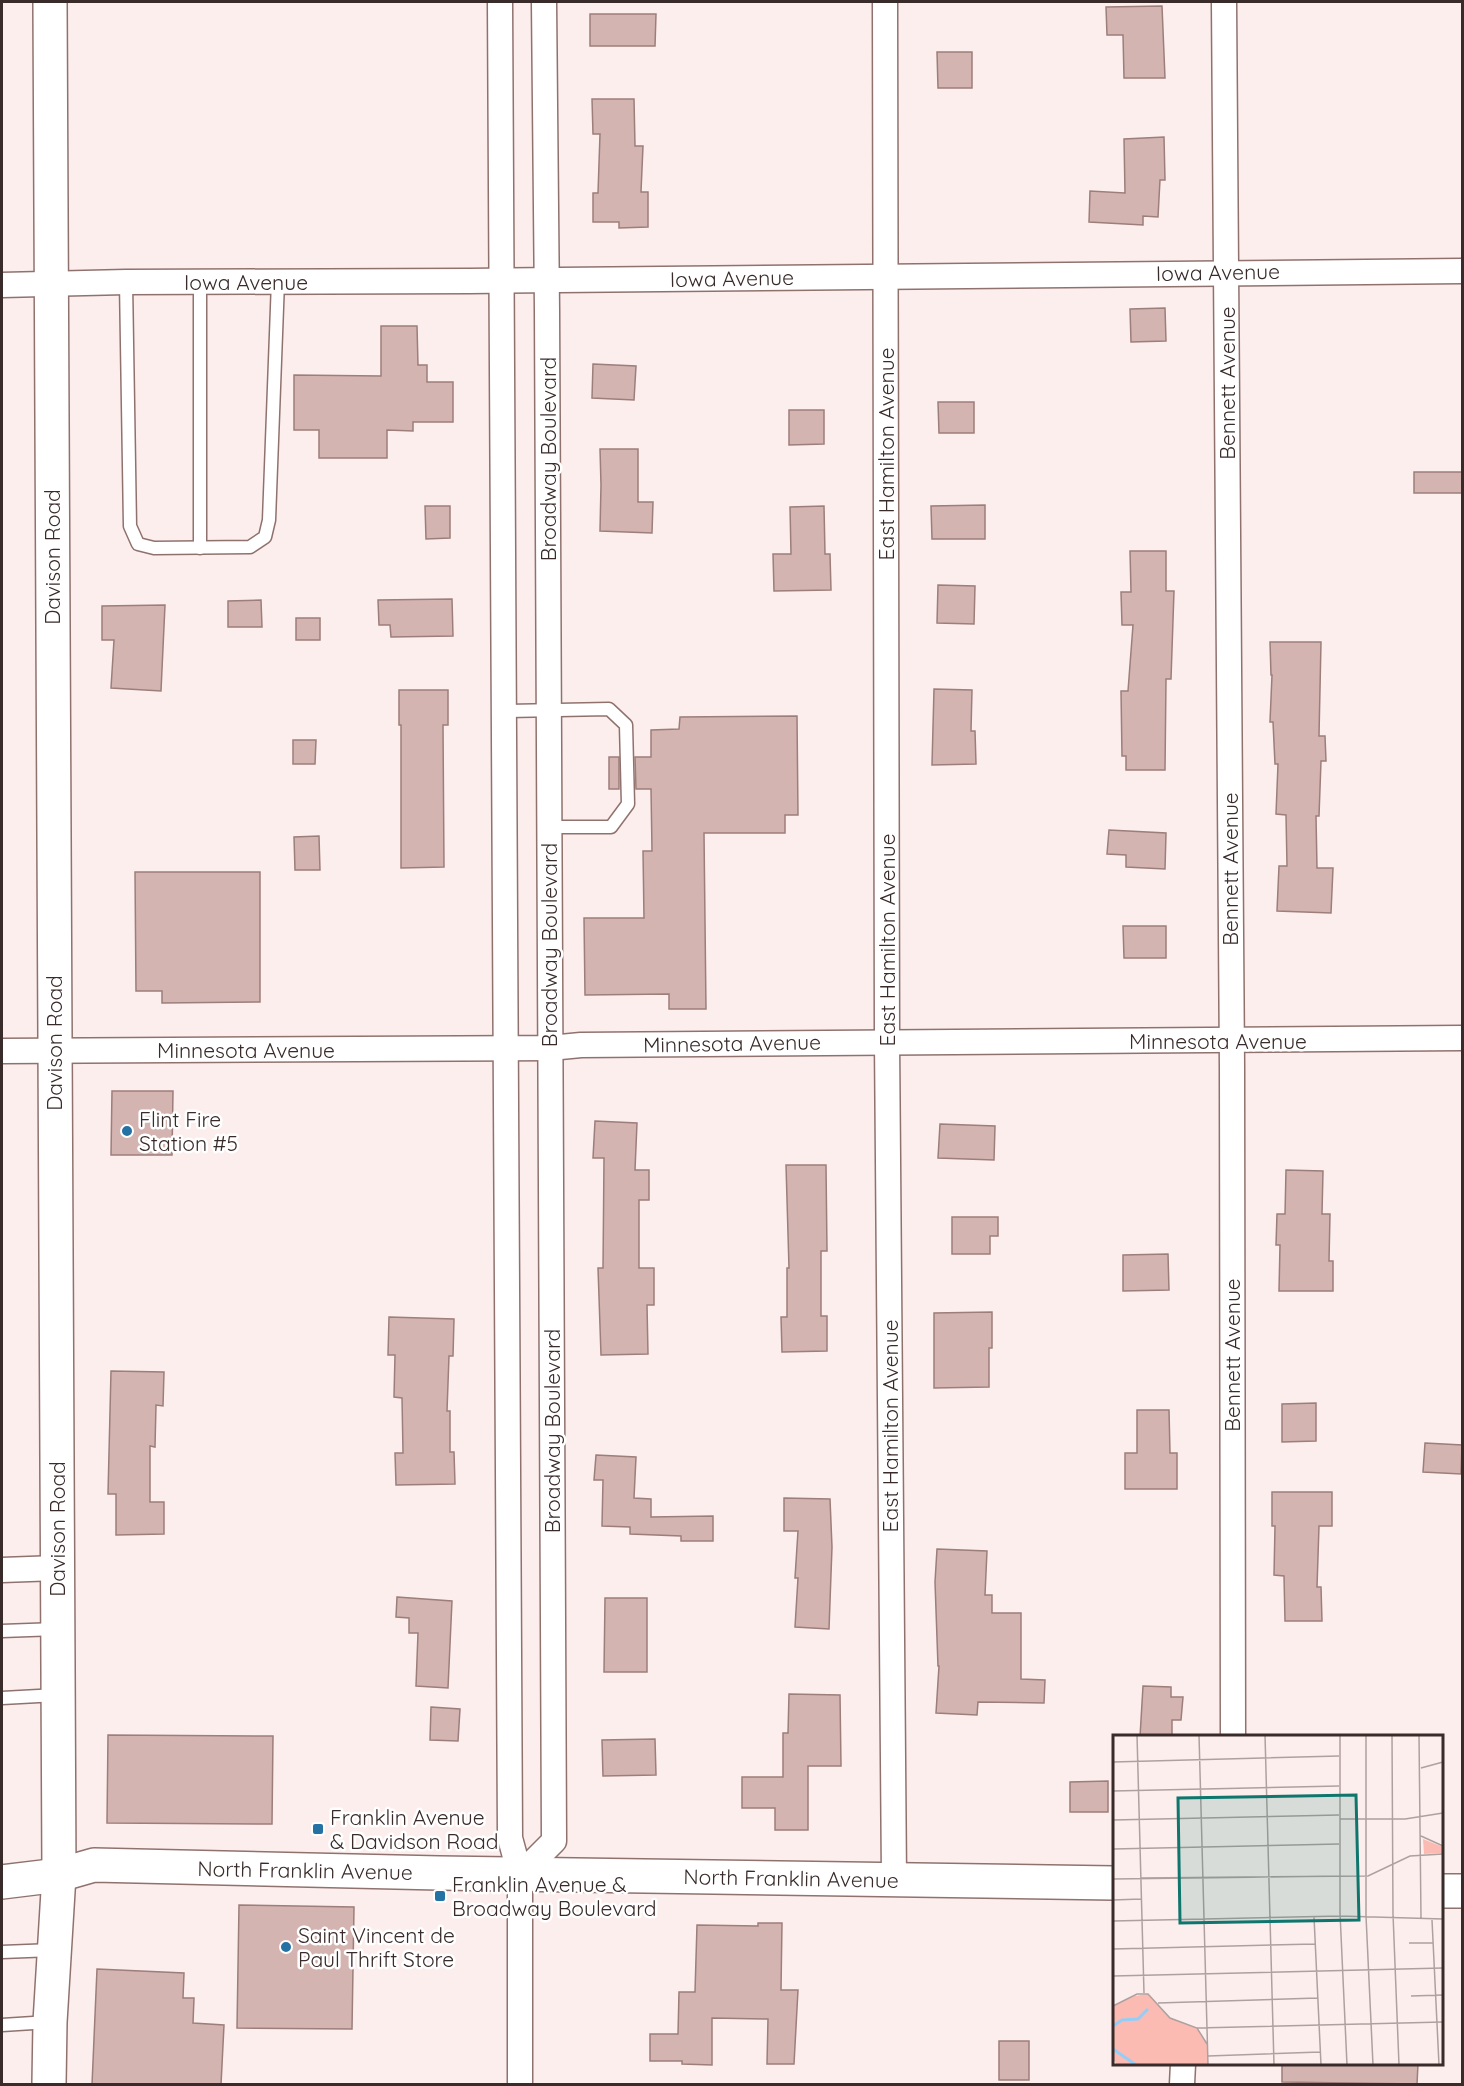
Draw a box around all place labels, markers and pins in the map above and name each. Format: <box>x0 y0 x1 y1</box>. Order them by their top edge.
place label: Flint Fire Station #5 <box>139 1106 238 1156</box>
marker: Flint Fire Station #5 <box>120 1124 134 1138</box>
place label: Franklin Avenue & Davidson Road <box>330 1804 498 1854</box>
marker: Franklin Avenue & Davidson Road <box>311 1822 325 1836</box>
place label: Franklin Avenue & Broadway Boulevard <box>452 1871 657 1921</box>
marker: Franklin Avenue & Broadway Boulevard <box>433 1889 447 1903</box>
place label: Saint Vincent de Paul Thrift Store <box>298 1922 455 1972</box>
marker: Saint Vincent de Paul Thrift Store <box>279 1940 293 1954</box>

